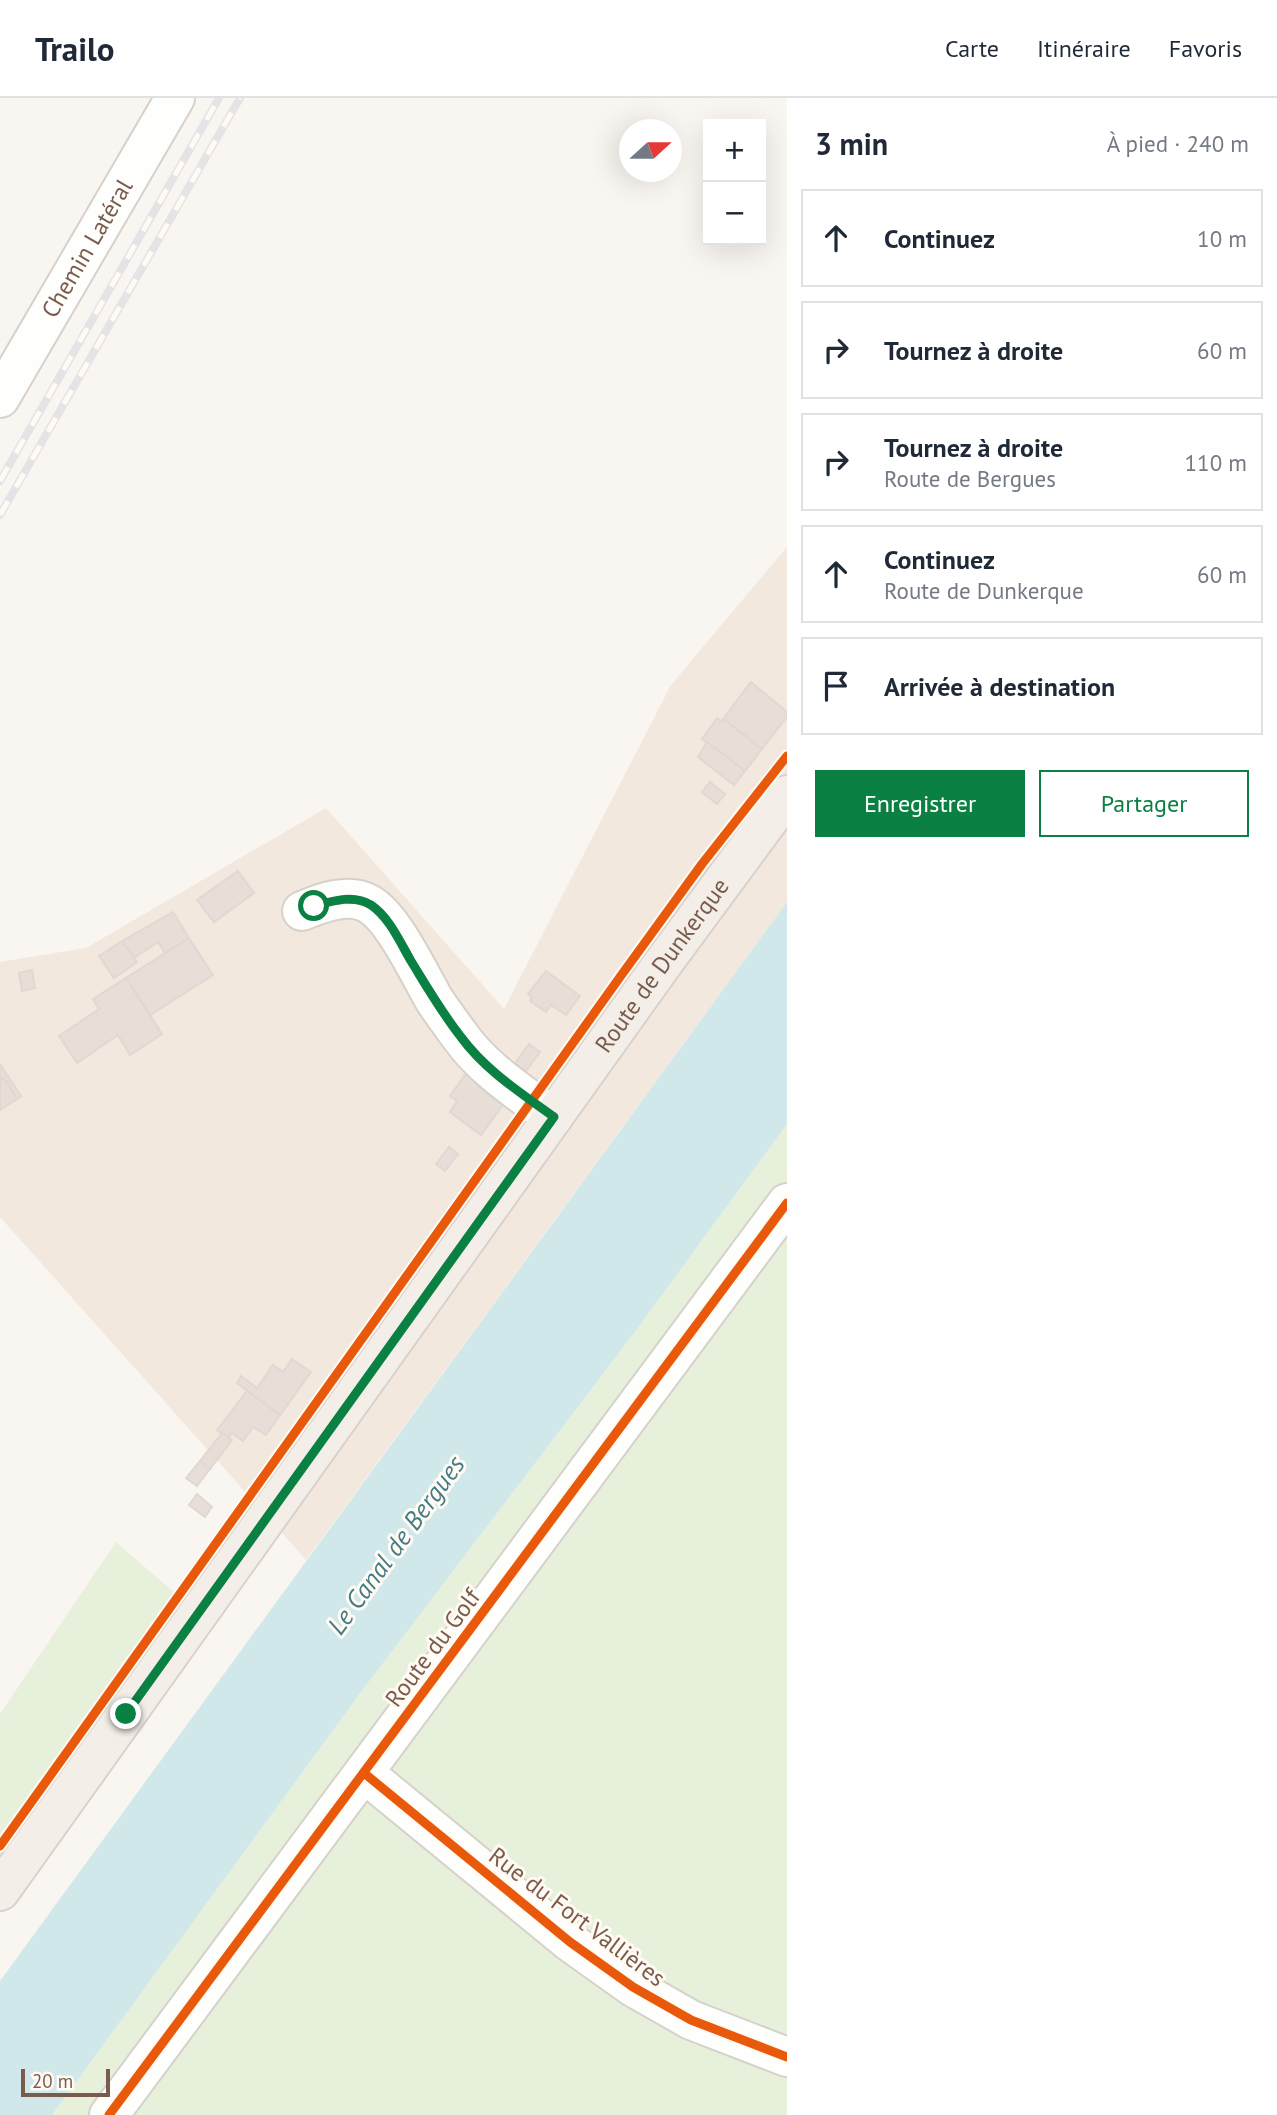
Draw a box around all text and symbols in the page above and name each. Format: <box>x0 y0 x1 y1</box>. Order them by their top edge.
text: Trailo <box>35 27 115 70</box>
text: Carte <box>945 33 999 64</box>
text: Itinéraire <box>1037 33 1131 64</box>
text: Favoris <box>1169 33 1242 64</box>
north arrow <box>619 119 682 182</box>
map controls <box>703 119 766 245</box>
button: + <box>703 119 766 182</box>
text: 3 min <box>815 124 888 163</box>
text: À pied · 240 m <box>1107 129 1249 158</box>
street label: Chemin Latéral <box>34 173 139 323</box>
button: − <box>703 182 766 245</box>
icon: ahead <box>817 219 855 257</box>
text: Continuez <box>884 222 995 255</box>
text: 10 m <box>1197 224 1247 253</box>
icon: right <box>817 331 855 369</box>
text: Tournez à droite <box>884 334 1063 367</box>
text: 60 m <box>1197 336 1247 365</box>
text: Tournez à droite <box>884 431 1063 464</box>
icon: right <box>817 443 855 481</box>
text: 110 m <box>1185 448 1247 477</box>
text: Route de Bergues <box>884 464 1056 493</box>
text: Continuez <box>884 543 995 576</box>
icon: ahead <box>817 555 855 593</box>
text: 60 m <box>1197 560 1247 589</box>
text: Route de Dunkerque <box>884 576 1084 605</box>
icon: arrive <box>817 667 855 705</box>
text: Arrivée à destination <box>884 670 1115 703</box>
button: Enregistrer <box>815 770 1025 837</box>
button: Partager <box>1039 770 1249 837</box>
street label: Route de Dunkerque <box>588 872 736 1059</box>
route start <box>298 890 329 921</box>
water label: Le Canal de Bergues <box>320 1448 472 1641</box>
street label: Route du Golf <box>378 1581 488 1713</box>
route end <box>110 1698 141 1729</box>
street label: Rue du Fort Vallières <box>483 1840 672 1993</box>
scale bar <box>21 2066 110 2098</box>
text: 20 m <box>32 2069 73 2093</box>

